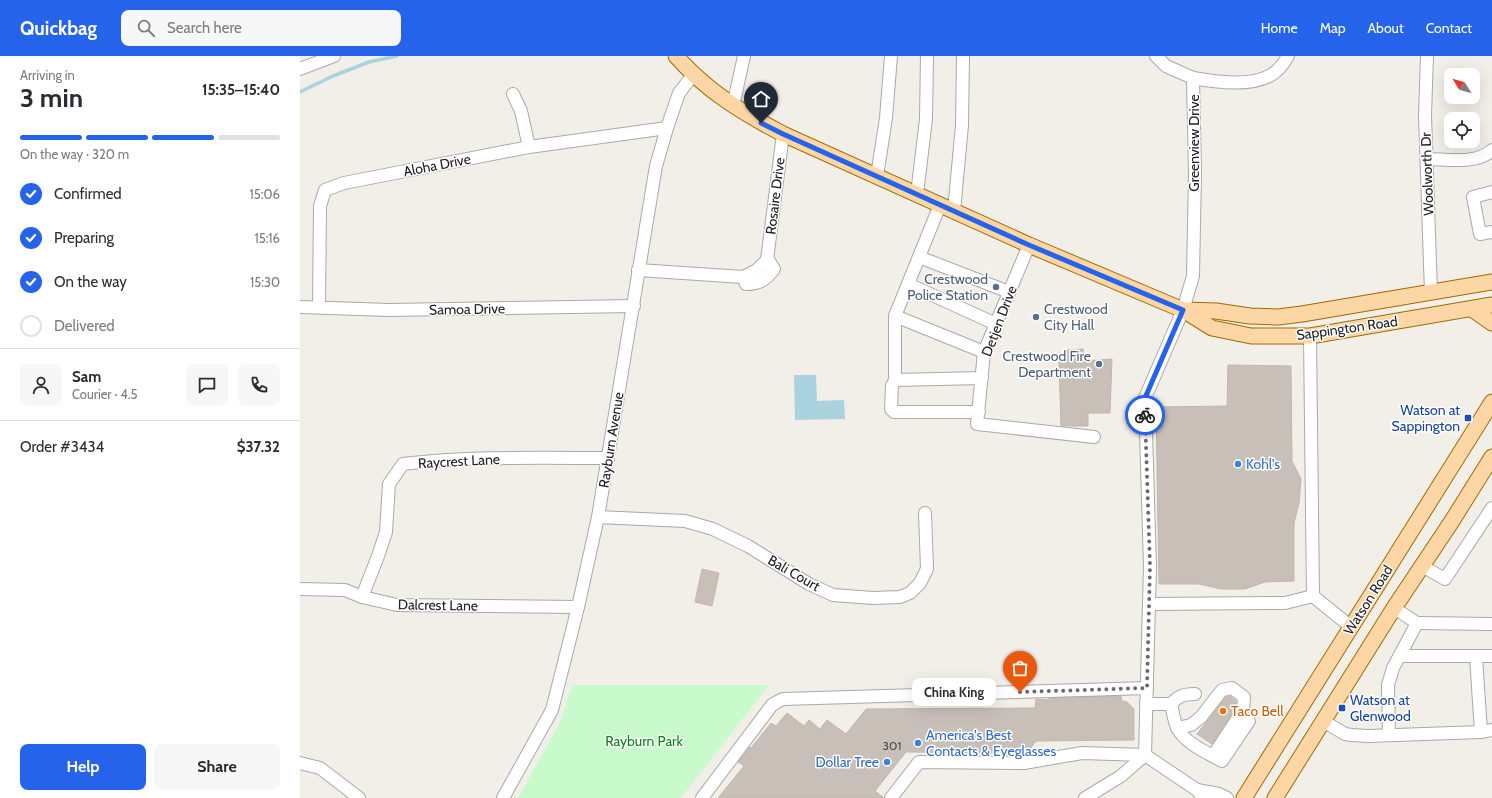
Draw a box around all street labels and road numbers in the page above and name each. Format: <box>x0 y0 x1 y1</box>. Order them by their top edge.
street label: Greenview Drive <box>1185 94 1203 192</box>
street label: Woolworth Dr <box>1417 131 1437 216</box>
street label: Aloha Drive <box>402 150 472 180</box>
street label: Rosaire Drive <box>761 157 789 235</box>
street label: Detjen Drive <box>977 283 1021 359</box>
street label: Samoa Drive <box>429 299 505 319</box>
street label: Sappington Road <box>1295 312 1399 344</box>
street label: Rayburn Avenue <box>595 391 627 489</box>
street label: Raycrest Lane <box>418 450 500 472</box>
street label: Bali Court <box>765 551 823 595</box>
street label: Watson Road <box>1339 562 1397 638</box>
street label: Dalcrest Lane <box>398 595 478 615</box>

